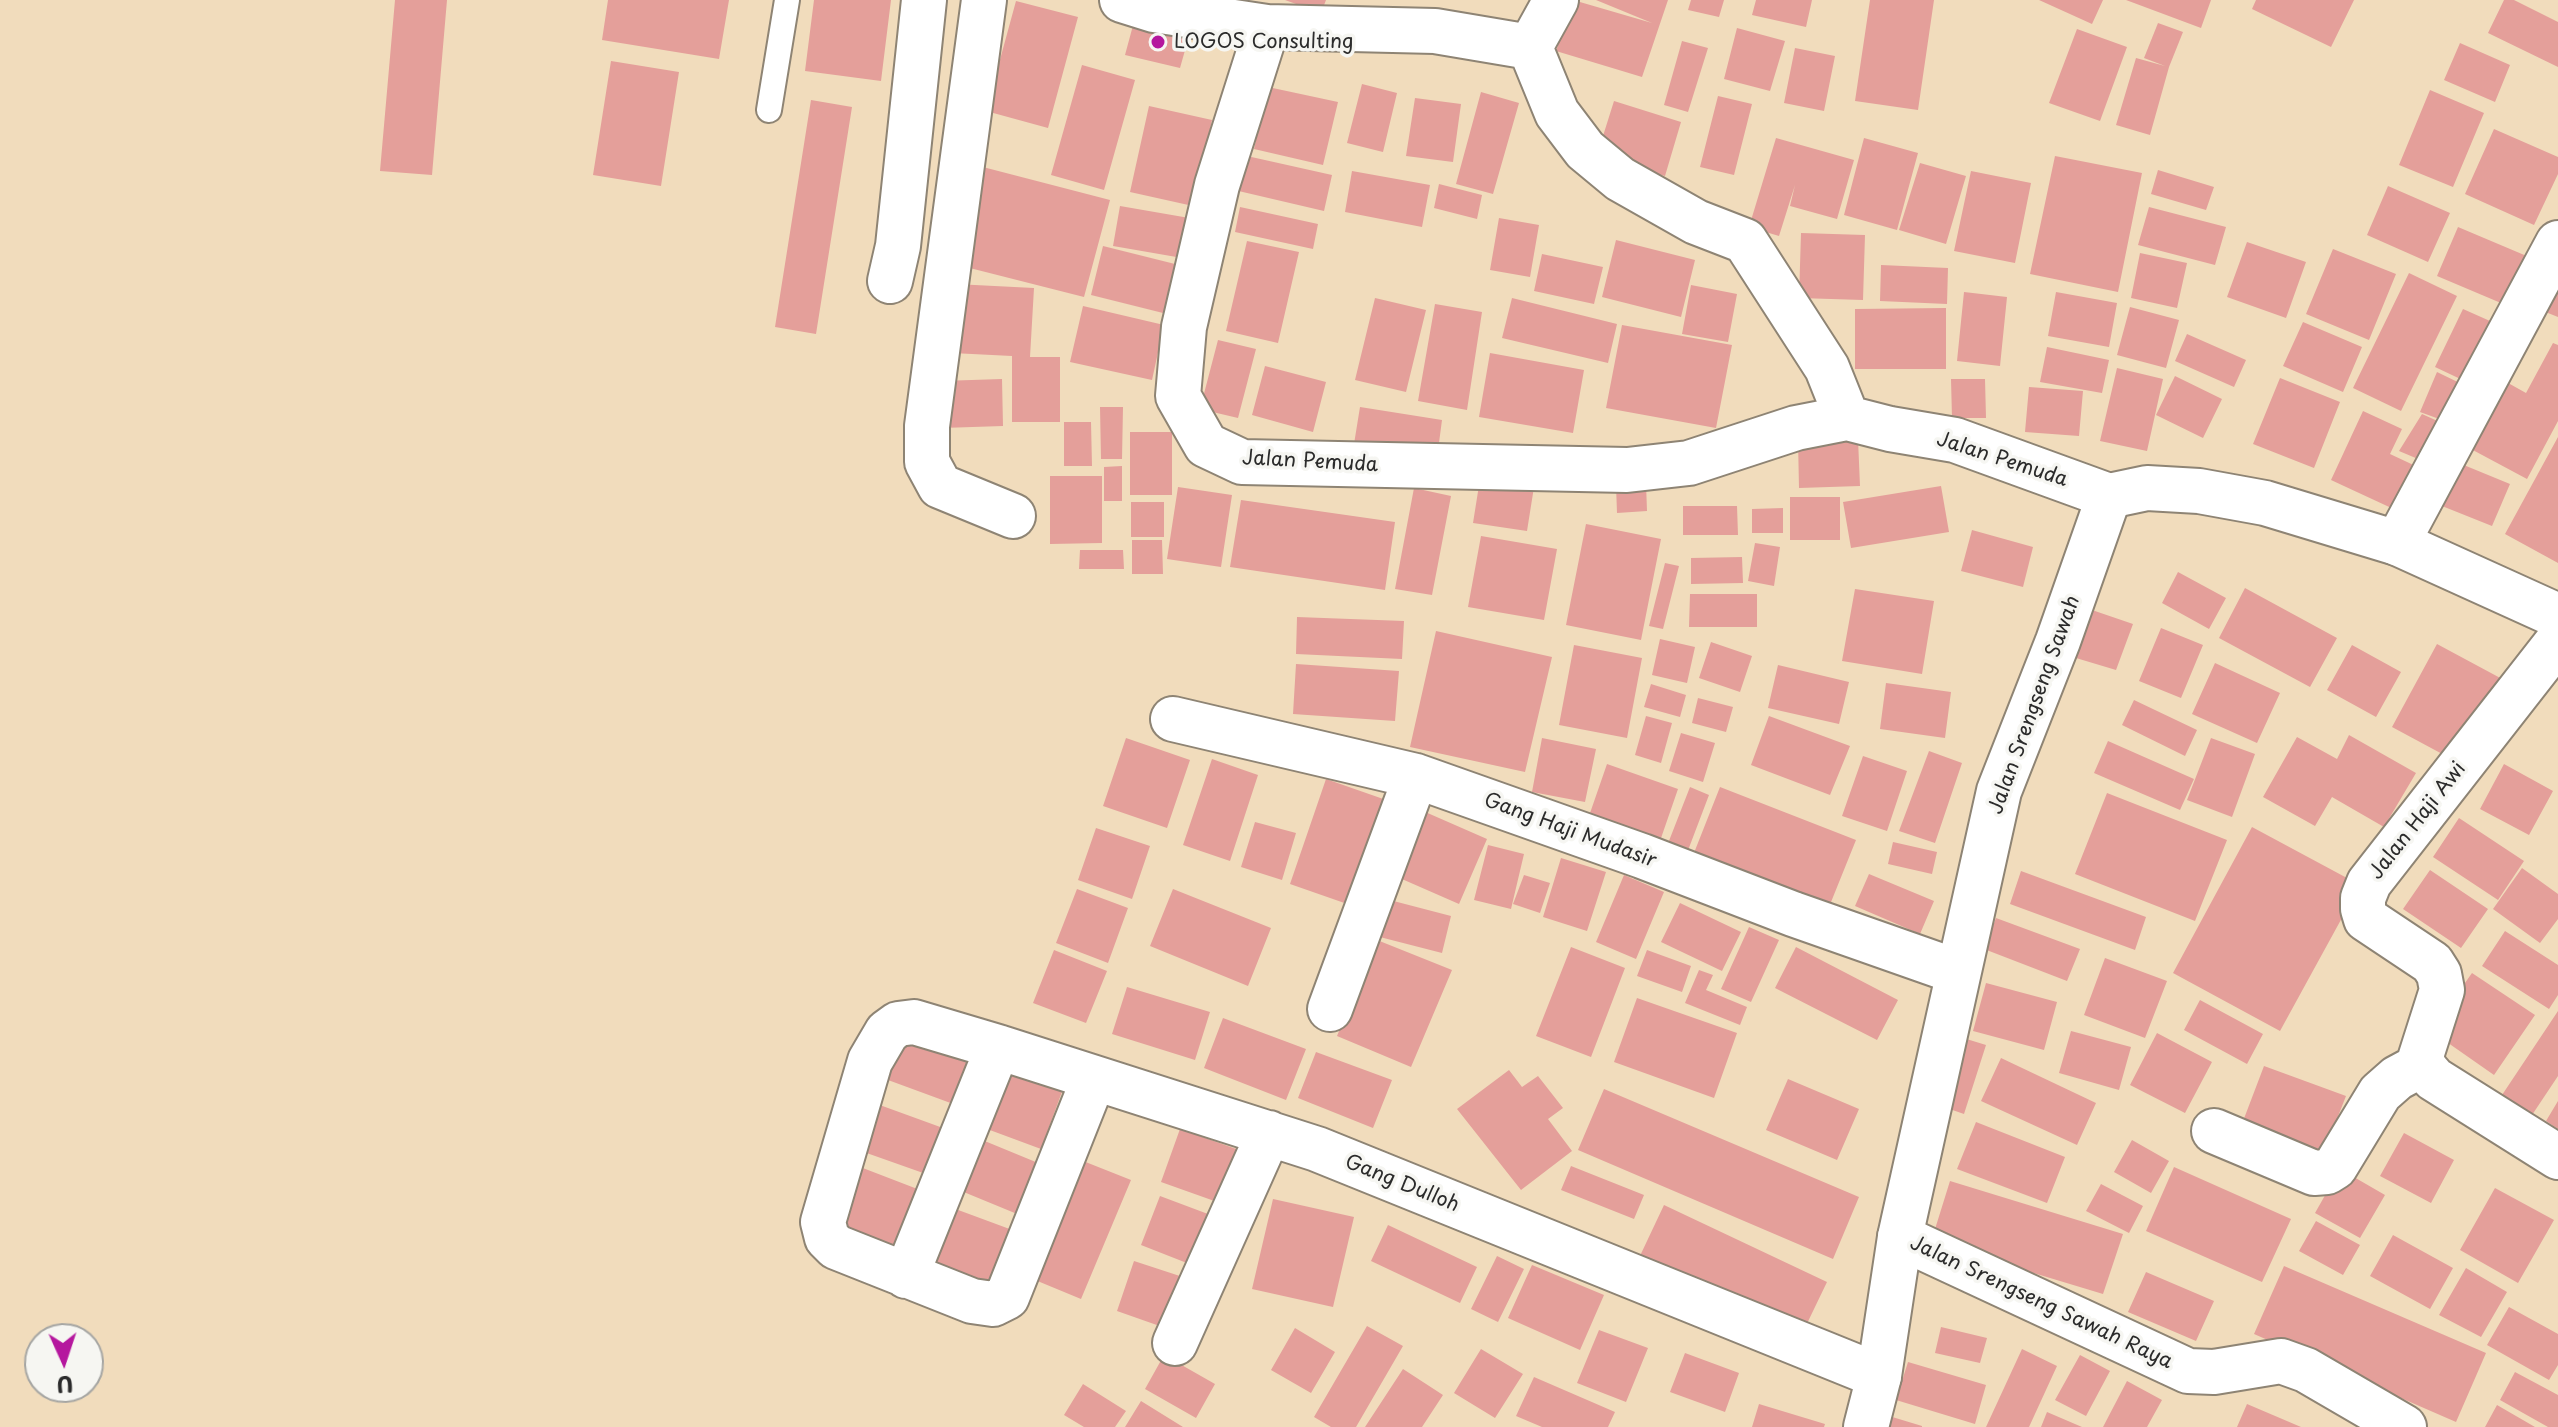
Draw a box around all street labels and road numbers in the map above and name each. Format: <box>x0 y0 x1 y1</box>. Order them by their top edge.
street label: Jalan Pemuda <box>1934 428 2070 492</box>
street label: Jalan Pemuda <box>1241 446 1379 478</box>
street label: Jalan Srengseng Sawah <box>1984 592 2086 818</box>
street label: Jalan Haji Awi <box>2365 758 2471 884</box>
street label: Gang Haji Mudasir <box>1480 789 1660 873</box>
street label: Gang Dulloh <box>1341 1150 1463 1218</box>
street label: Jalan Srengseng Sawah Raya <box>1906 1231 2176 1375</box>

